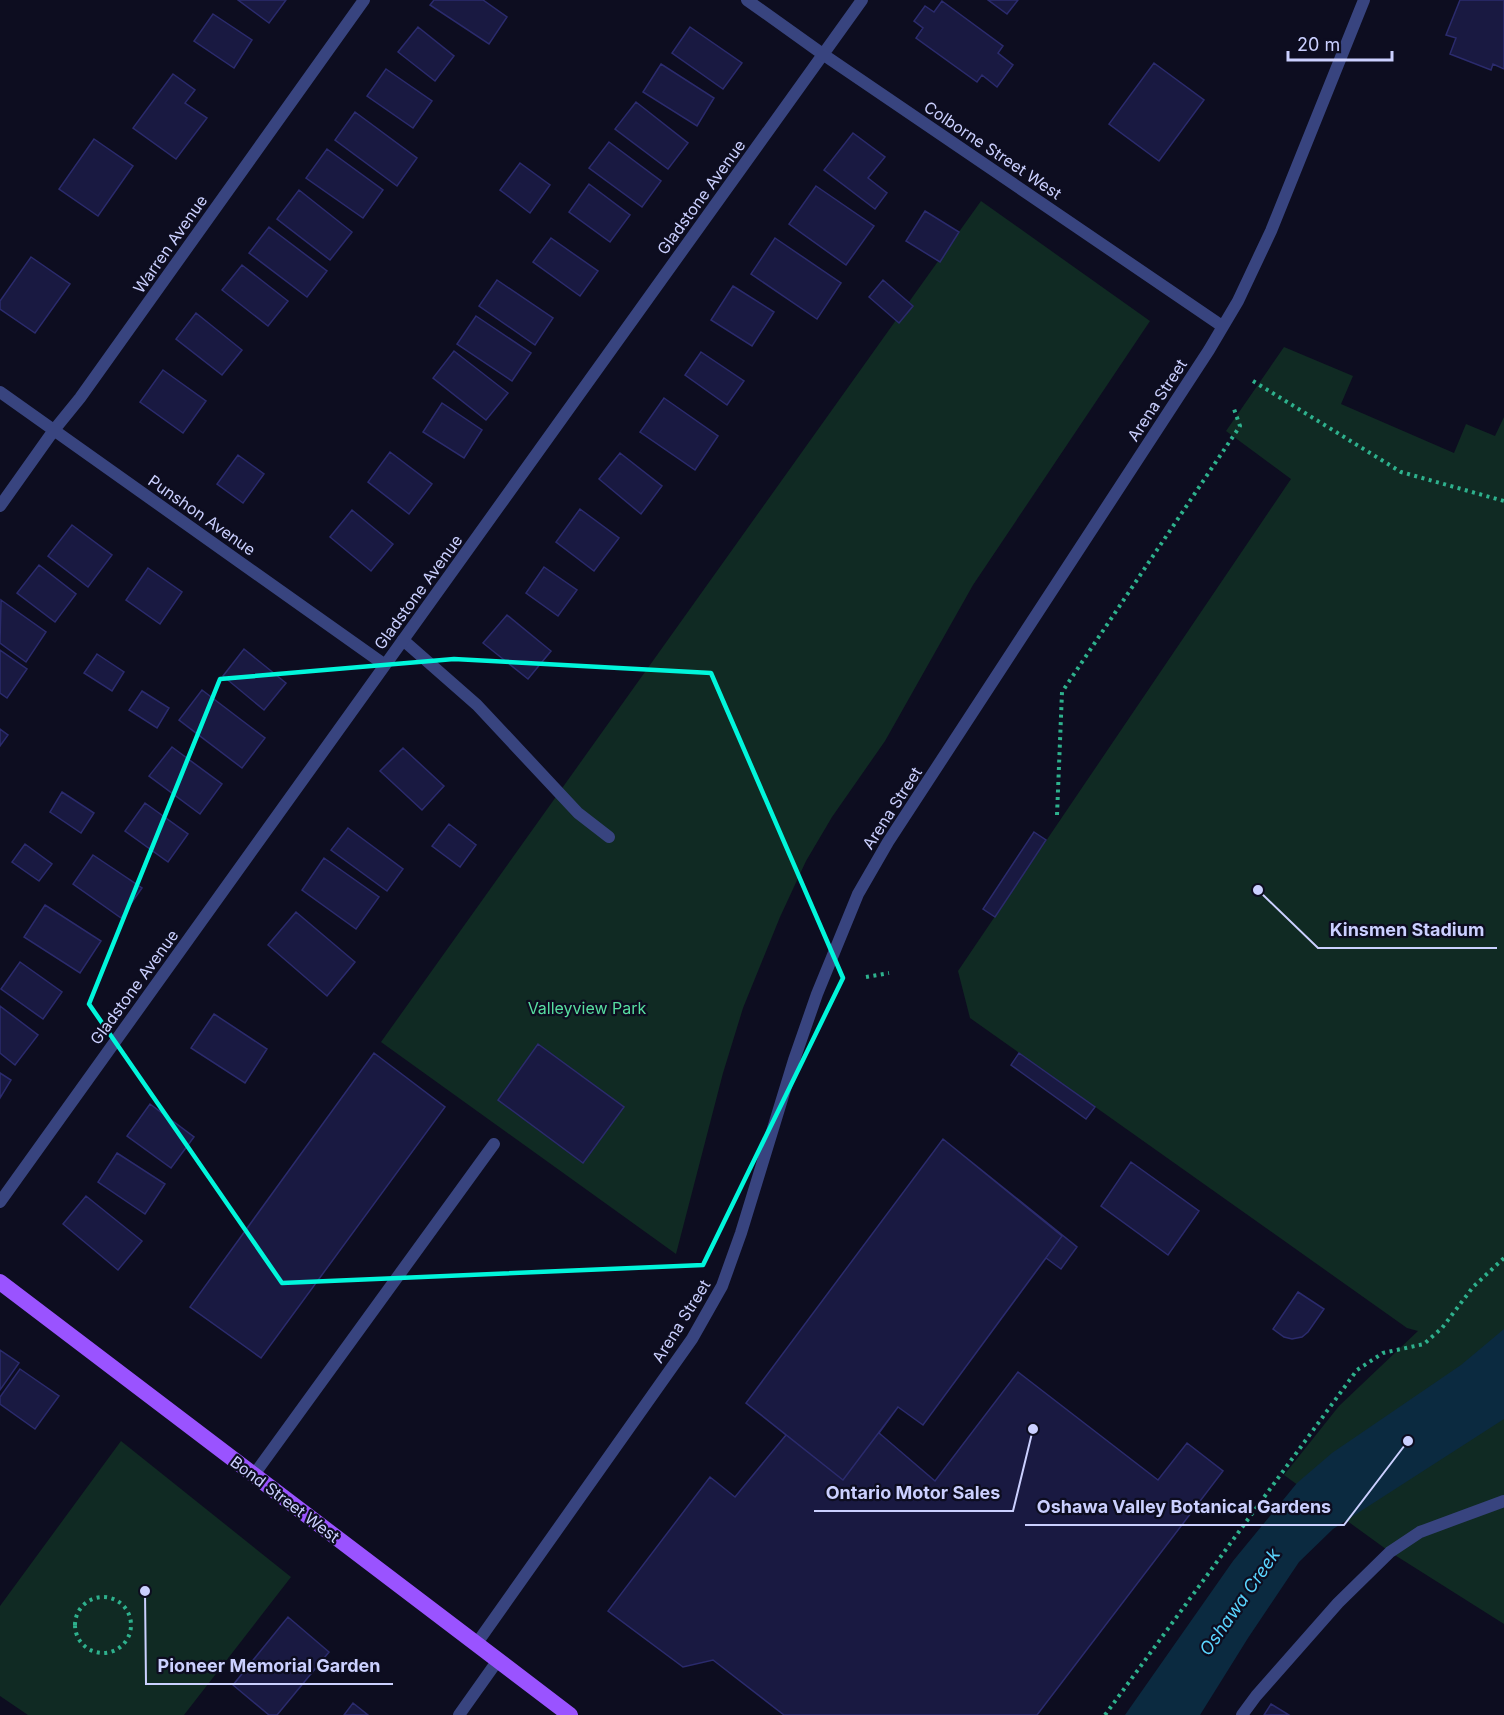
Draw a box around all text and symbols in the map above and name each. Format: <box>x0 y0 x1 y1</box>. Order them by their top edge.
scale bar <box>1288 24 1392 62</box>
text: 20 m <box>1297 34 1340 55</box>
street label: Colborne Street West <box>920 96 1066 204</box>
street label: Gladstone Avenue <box>653 136 749 258</box>
street label: Warren Avenue <box>129 191 211 297</box>
street label: Arena Street <box>1123 355 1191 445</box>
street label: Punshon Avenue <box>144 470 260 560</box>
street label: Gladstone Avenue <box>370 531 466 653</box>
street label: Arena Street <box>858 763 926 853</box>
callout: Kinsmen Stadium <box>1318 912 1497 948</box>
text: Kinsmen Stadium <box>1330 919 1484 940</box>
street label: Gladstone Avenue <box>86 926 182 1048</box>
park label: Valleyview Park <box>528 998 647 1018</box>
street label: Arena Street <box>648 1276 714 1366</box>
street label: Bond Street West <box>227 1451 343 1547</box>
callout: Ontario Motor Sales <box>814 1475 1013 1511</box>
text: Ontario Motor Sales <box>826 1482 1000 1503</box>
callout: Oshawa Valley Botanical Gardens <box>1025 1489 1344 1525</box>
text: Oshawa Valley Botanical Gardens <box>1037 1496 1331 1517</box>
water label: Oshawa Creek <box>1195 1543 1285 1659</box>
callout: Pioneer Memorial Garden <box>146 1648 393 1684</box>
text: Pioneer Memorial Garden <box>158 1655 380 1676</box>

